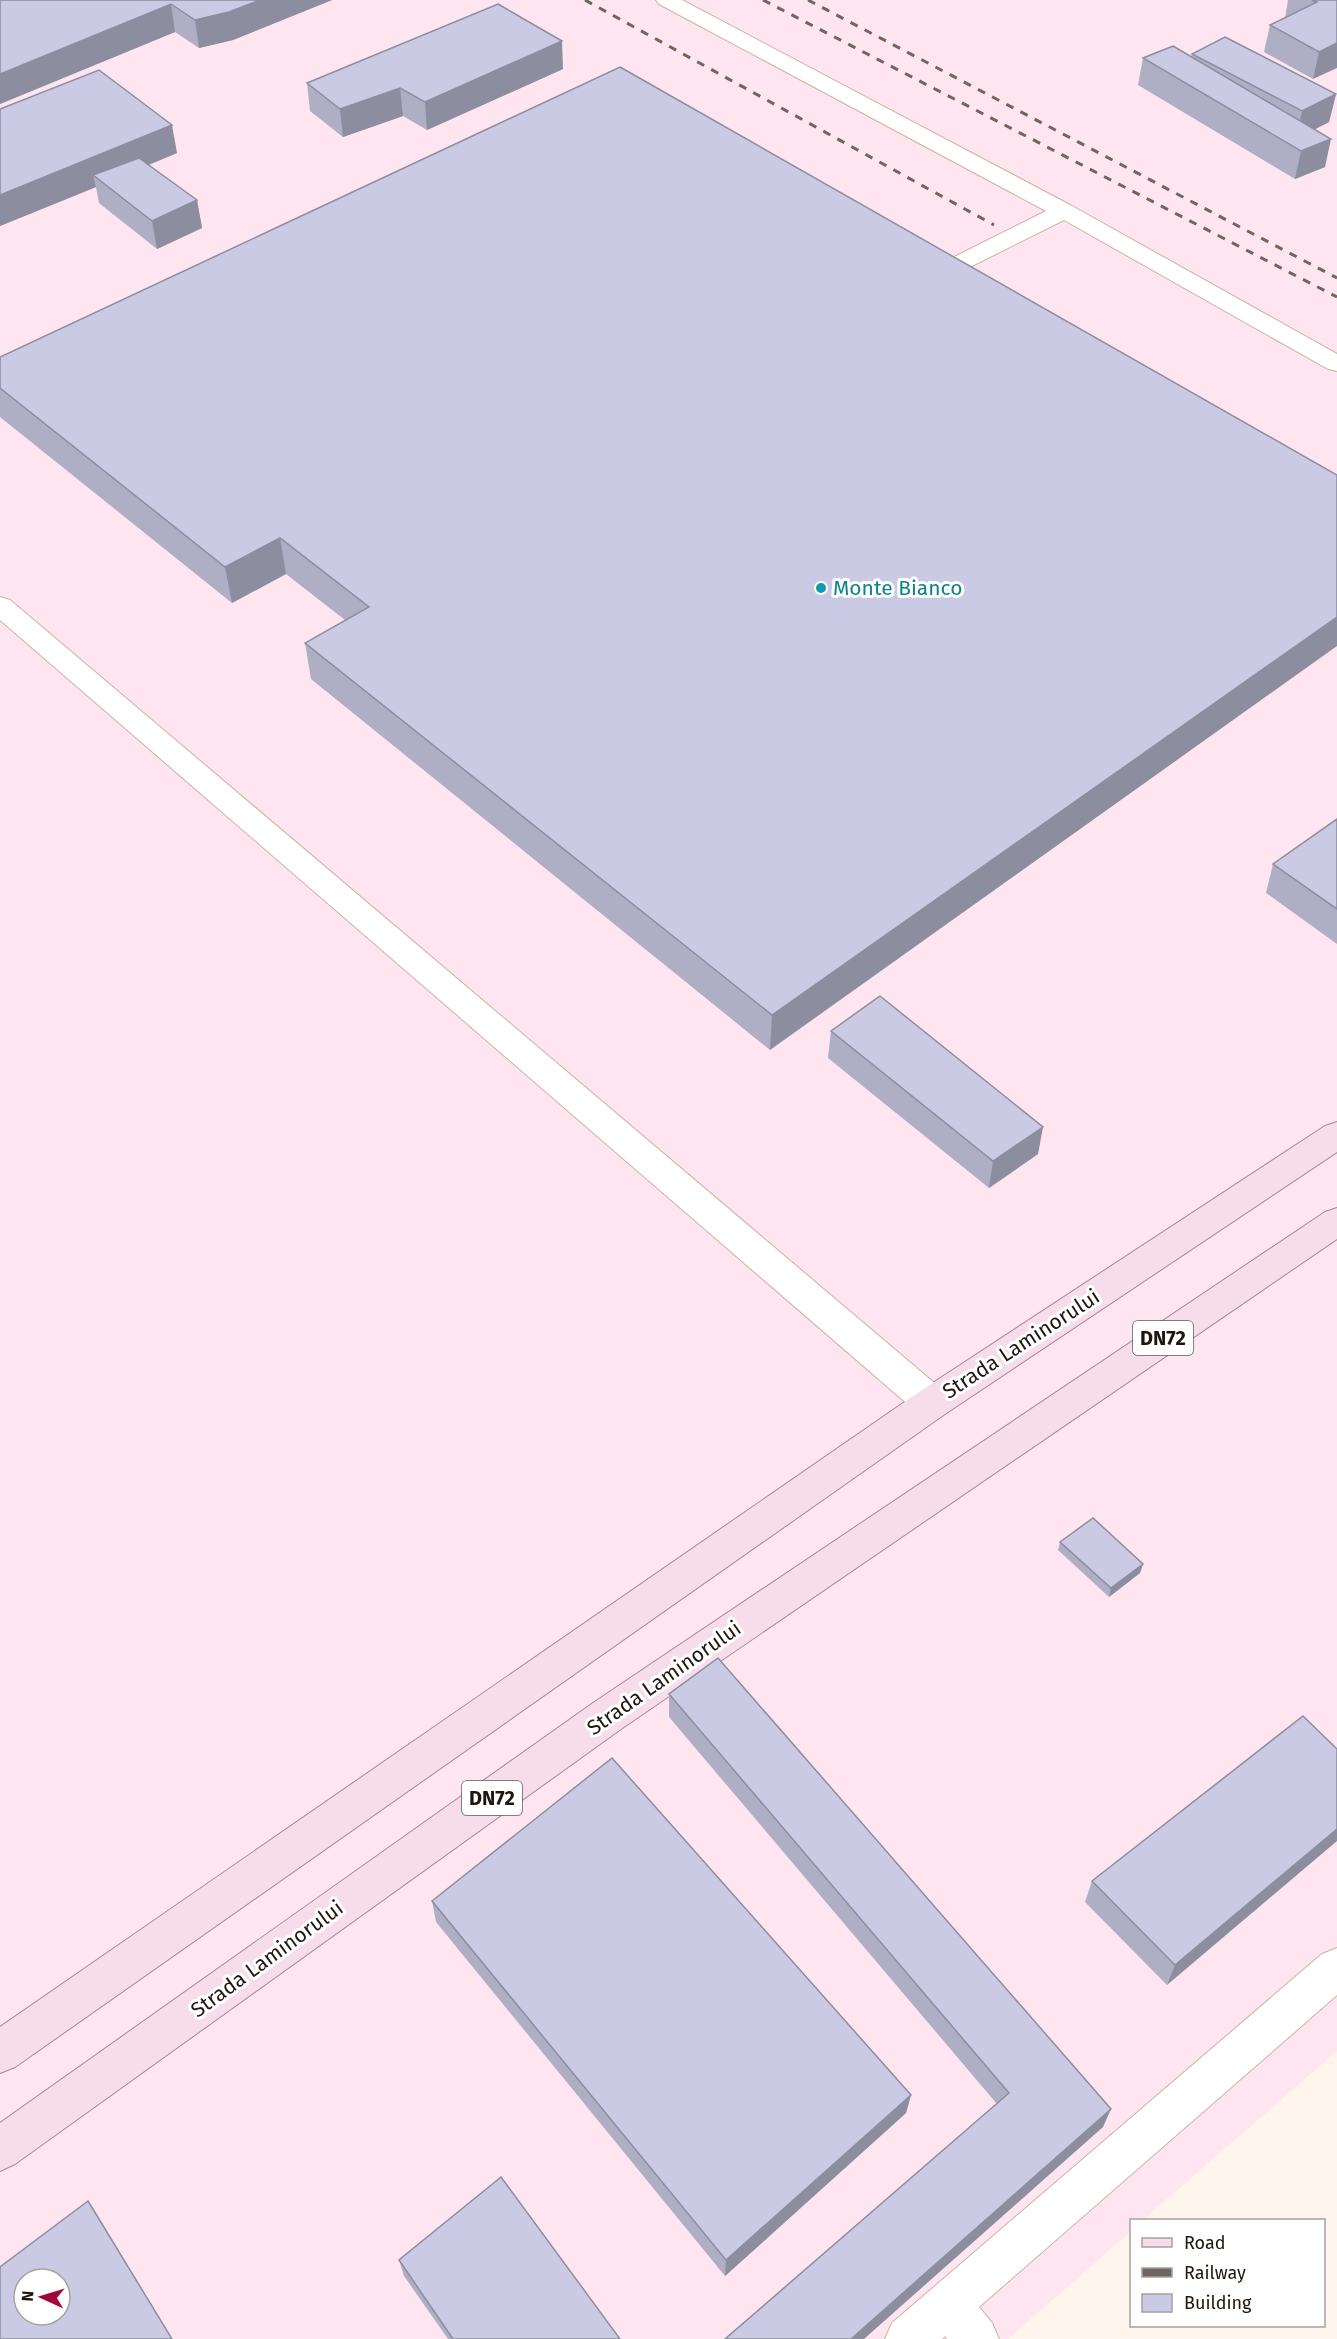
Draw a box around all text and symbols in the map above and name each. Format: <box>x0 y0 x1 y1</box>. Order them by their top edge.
place label: Monte Bianco <box>833 575 963 601</box>
marker: Monte Bianco <box>814 581 828 595</box>
street label: Strada Laminorului <box>938 1283 1104 1405</box>
road number: DN72 <box>1133 1321 1193 1355</box>
street label: Strada Laminorului <box>582 1615 746 1741</box>
road number: DN72 <box>462 1781 522 1815</box>
street label: Strada Laminorului <box>186 1895 348 2023</box>
legend <box>1130 2219 1325 2327</box>
text: Road <box>1184 2232 1226 2254</box>
text: Railway <box>1184 2262 1246 2284</box>
north arrow <box>12 2267 72 2327</box>
text: N <box>18 2290 37 2302</box>
text: Building <box>1184 2292 1252 2314</box>

